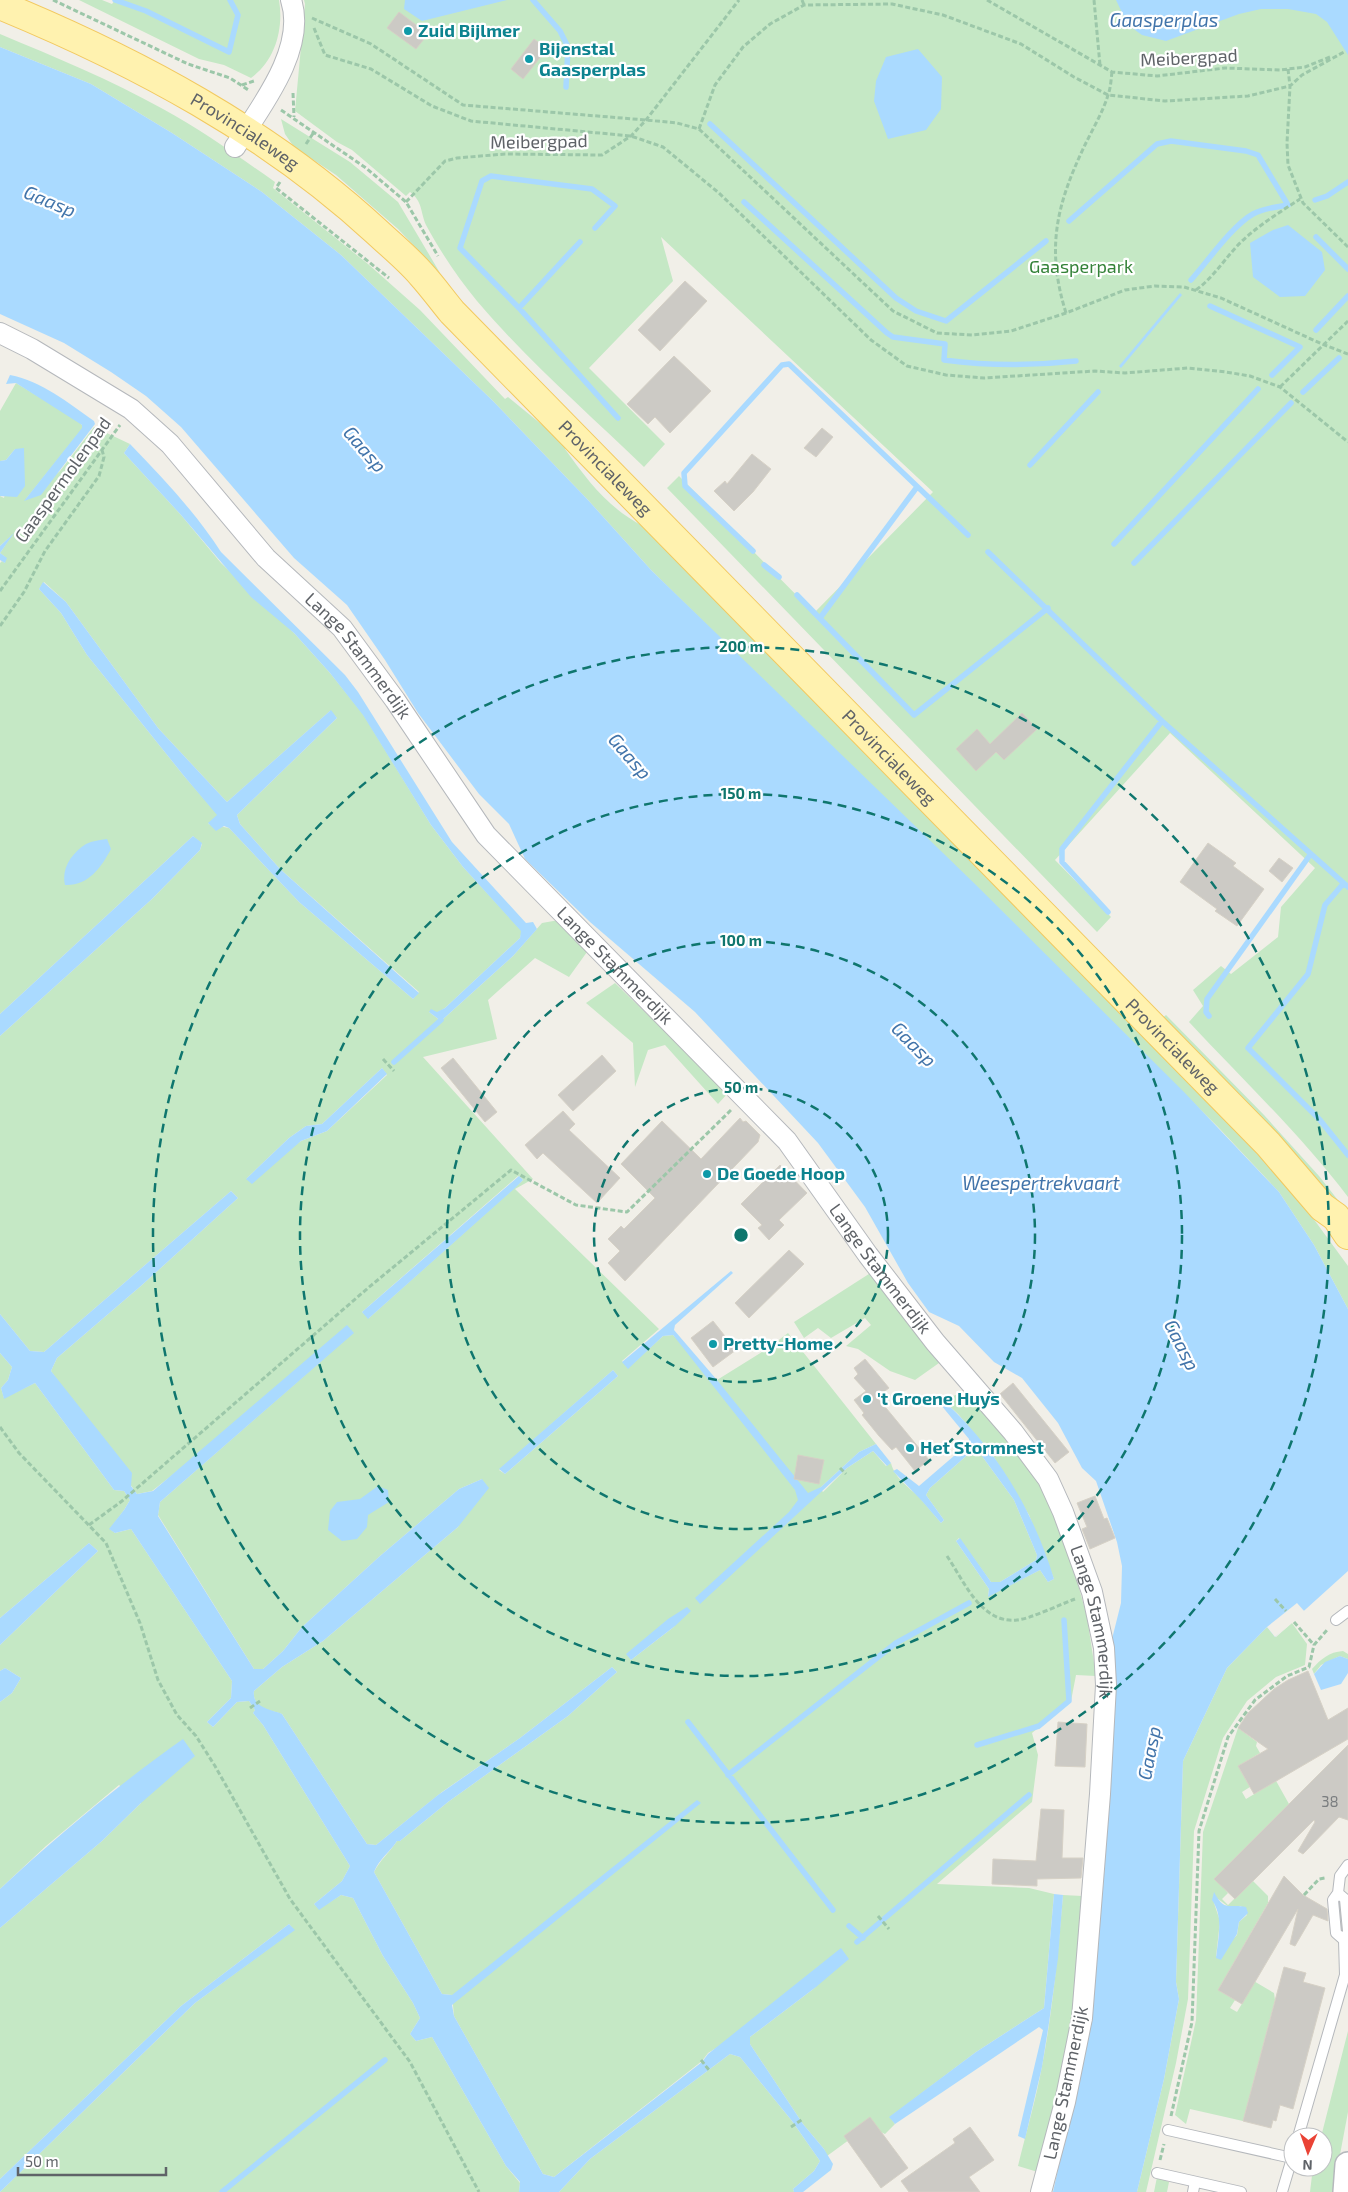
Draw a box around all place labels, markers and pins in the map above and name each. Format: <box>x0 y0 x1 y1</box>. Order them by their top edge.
place label: Zuid Bijlmer <box>418 19 520 41</box>
marker: Zuid Bijlmer <box>402 25 414 37</box>
place label: Bijenstal Gaasperplas <box>539 37 646 80</box>
marker: Bijenstal Gaasperplas <box>523 53 535 65</box>
place label: De Goede Hoop <box>717 1162 845 1184</box>
marker: De Goede Hoop <box>701 1168 713 1180</box>
centre of rings <box>732 1226 750 1244</box>
place label: Pretty-Home <box>723 1332 833 1354</box>
marker: Pretty-Home <box>707 1338 719 1350</box>
place label: 't Groene Huys <box>877 1387 1000 1409</box>
marker: 't Groene Huys <box>861 1393 873 1405</box>
place label: Het Stormnest <box>920 1436 1044 1458</box>
marker: Het Stormnest <box>904 1442 916 1454</box>

